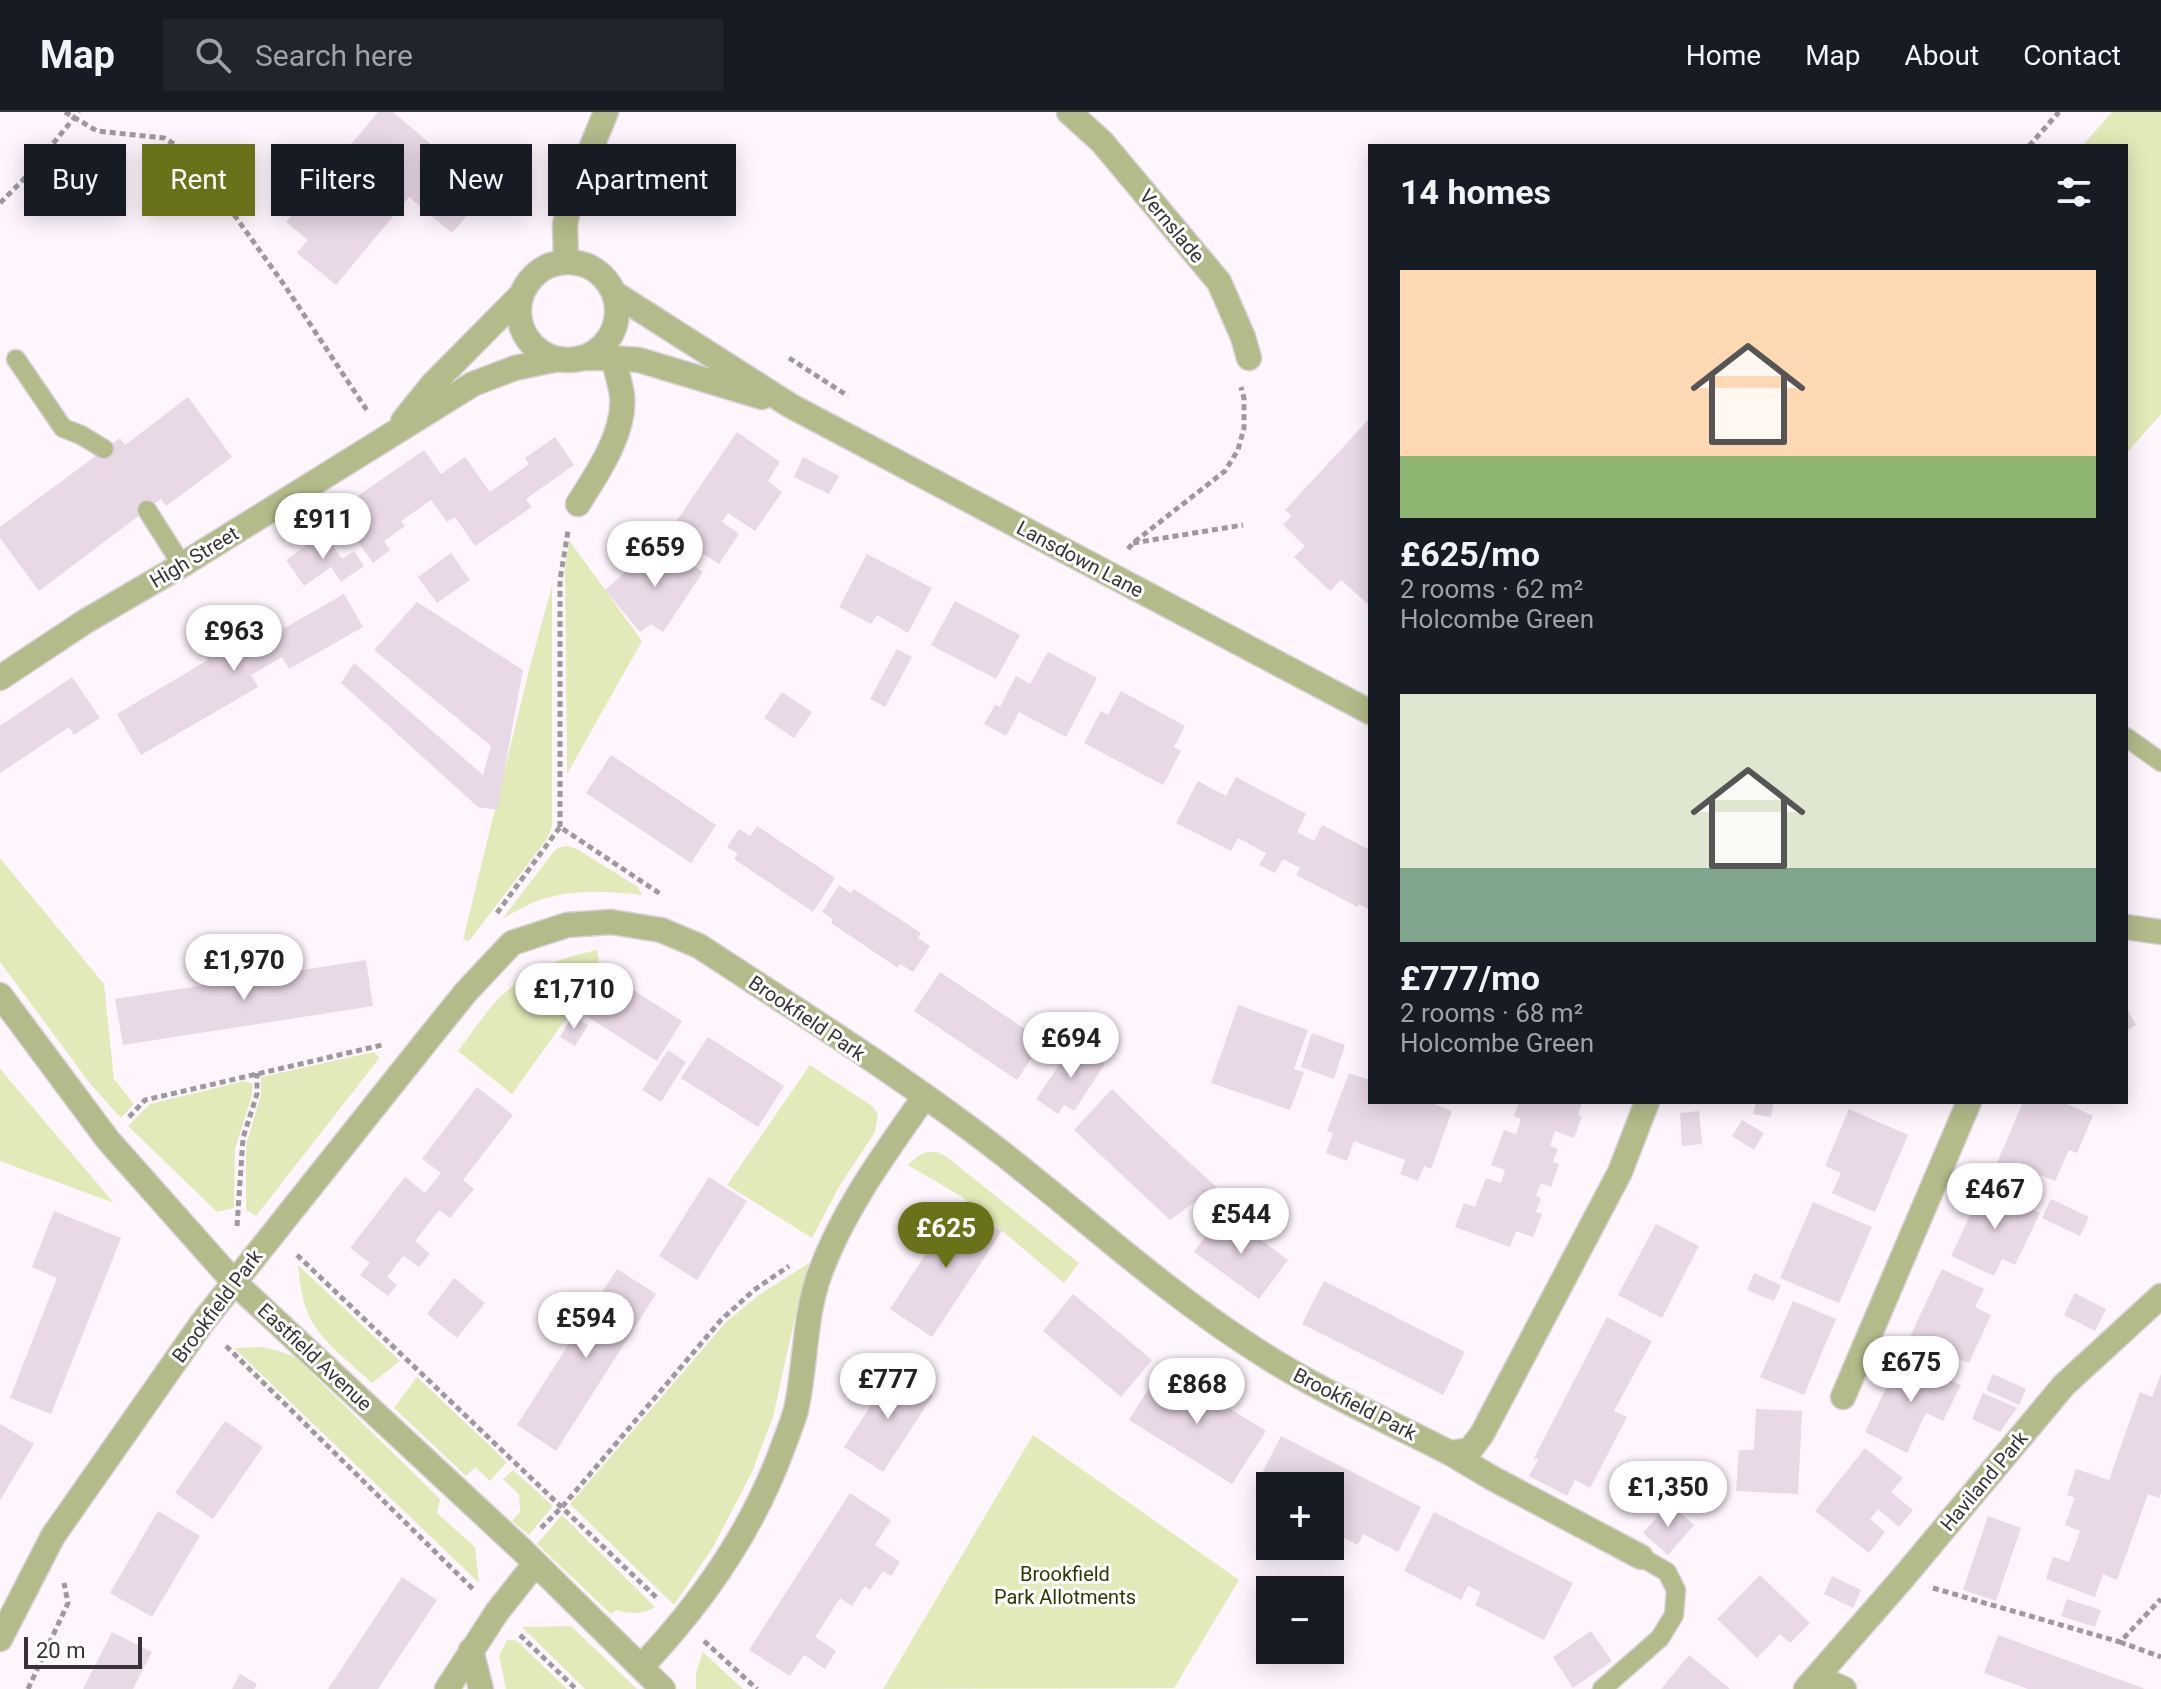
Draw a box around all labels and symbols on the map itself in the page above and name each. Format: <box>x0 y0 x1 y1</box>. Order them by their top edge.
street label: Vernslade <box>1134 184 1210 268</box>
pin: £911 <box>276 493 370 561</box>
street label: Lansdown Lane <box>1013 516 1147 602</box>
street label: High Street <box>145 521 243 593</box>
pin: £659 <box>608 521 702 589</box>
pin: £963 <box>187 605 281 673</box>
pin: £1,970 <box>179 934 309 1002</box>
pin: £1,710 <box>509 963 639 1031</box>
street label: Brookfield Park <box>744 970 870 1066</box>
pin: £694 <box>1024 1012 1118 1080</box>
pin: £467 <box>1948 1163 2042 1231</box>
pin: £544 <box>1194 1188 1288 1256</box>
pin: £625 <box>899 1202 993 1270</box>
street label: Brookfield Park <box>167 1244 268 1367</box>
pin: £594 <box>539 1292 633 1360</box>
street label: Eastfield Avenue <box>253 1298 377 1416</box>
pin: £675 <box>1864 1336 1958 1404</box>
pin: £777 <box>841 1353 935 1421</box>
pin: £868 <box>1150 1358 1244 1426</box>
street label: Brookfield Park <box>1289 1363 1421 1446</box>
street label: Haviland Park <box>1935 1426 2033 1536</box>
pin: £1,350 <box>1603 1461 1733 1529</box>
park label: Brookfield Park Allotments <box>994 1562 1136 1609</box>
scale bar <box>24 1633 142 1669</box>

